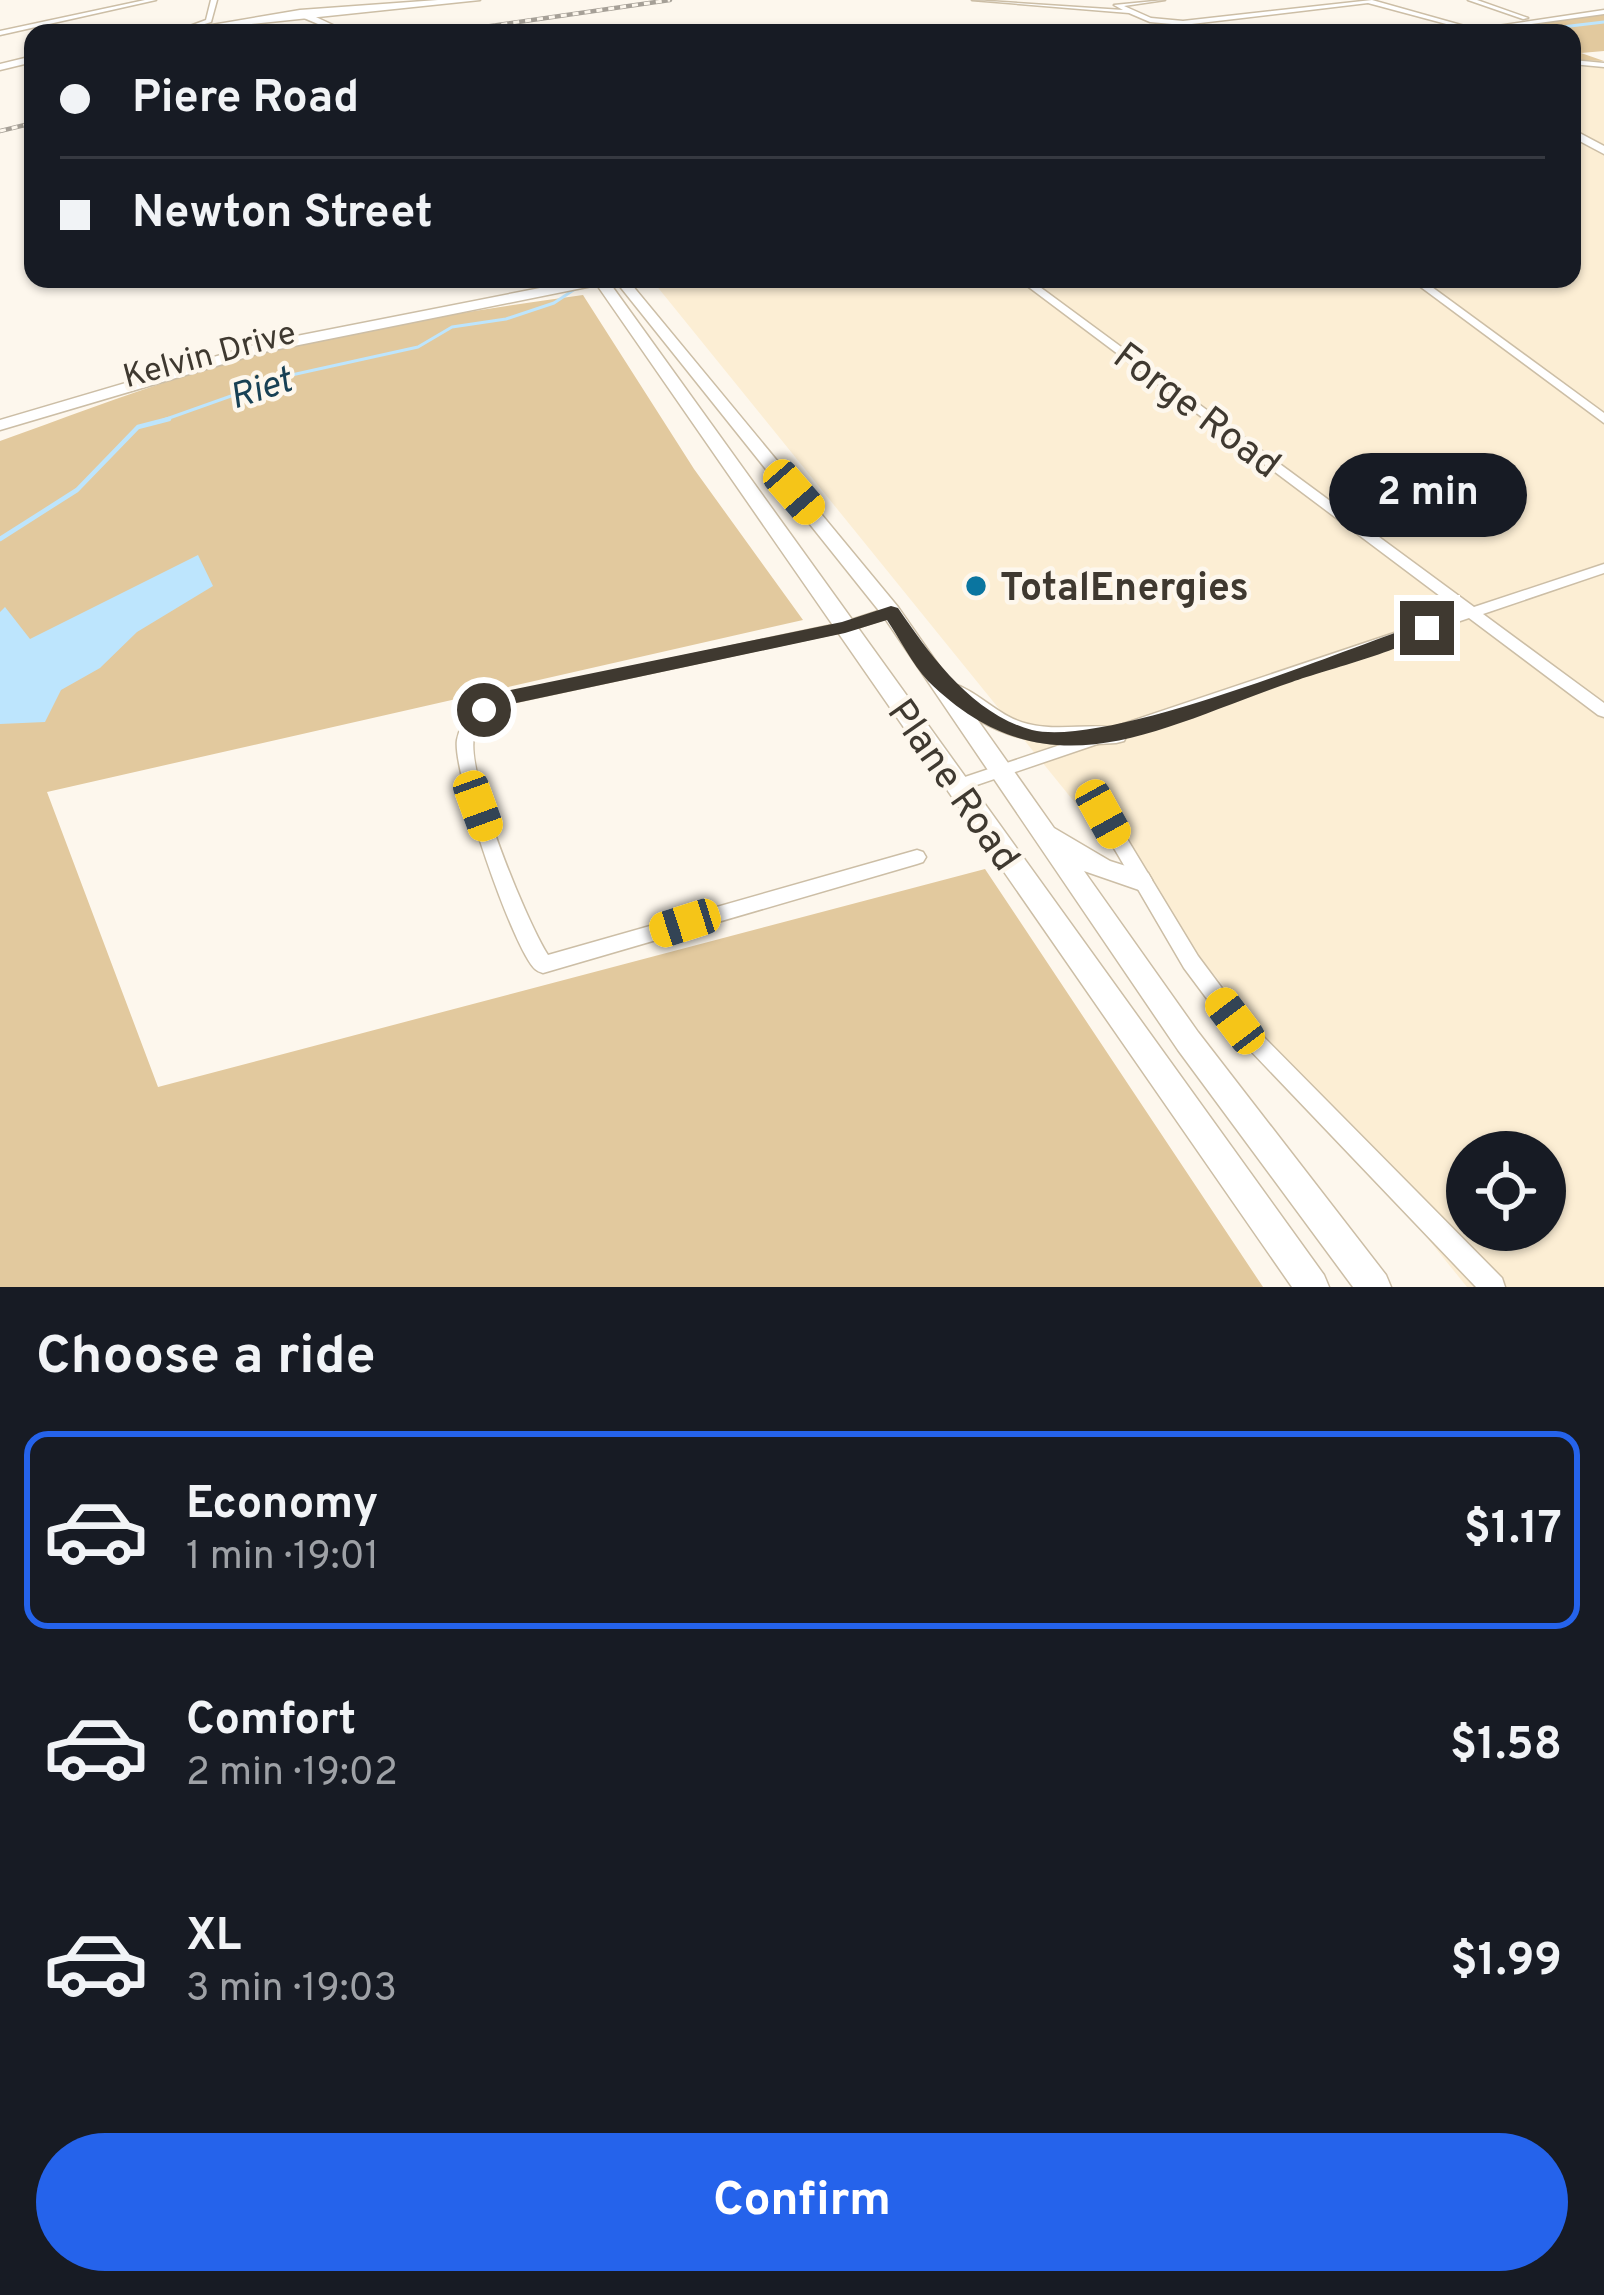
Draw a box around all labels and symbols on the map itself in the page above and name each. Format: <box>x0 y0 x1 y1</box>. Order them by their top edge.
street label: Kelvin Drive <box>119 314 301 400</box>
street label: Forge Road <box>1102 334 1289 491</box>
water label: Riet <box>224 359 300 422</box>
car <box>757 453 831 531</box>
callout: 2 min <box>1328 454 1526 538</box>
place label: TotalEnergies <box>1000 566 1249 615</box>
marker: TotalEnergies <box>963 573 989 599</box>
route end <box>1400 601 1454 655</box>
route start <box>457 683 511 737</box>
street label: Plane Road <box>874 691 1028 882</box>
car <box>449 766 507 846</box>
car <box>1070 774 1136 854</box>
car <box>645 895 725 951</box>
car <box>1199 981 1271 1061</box>

